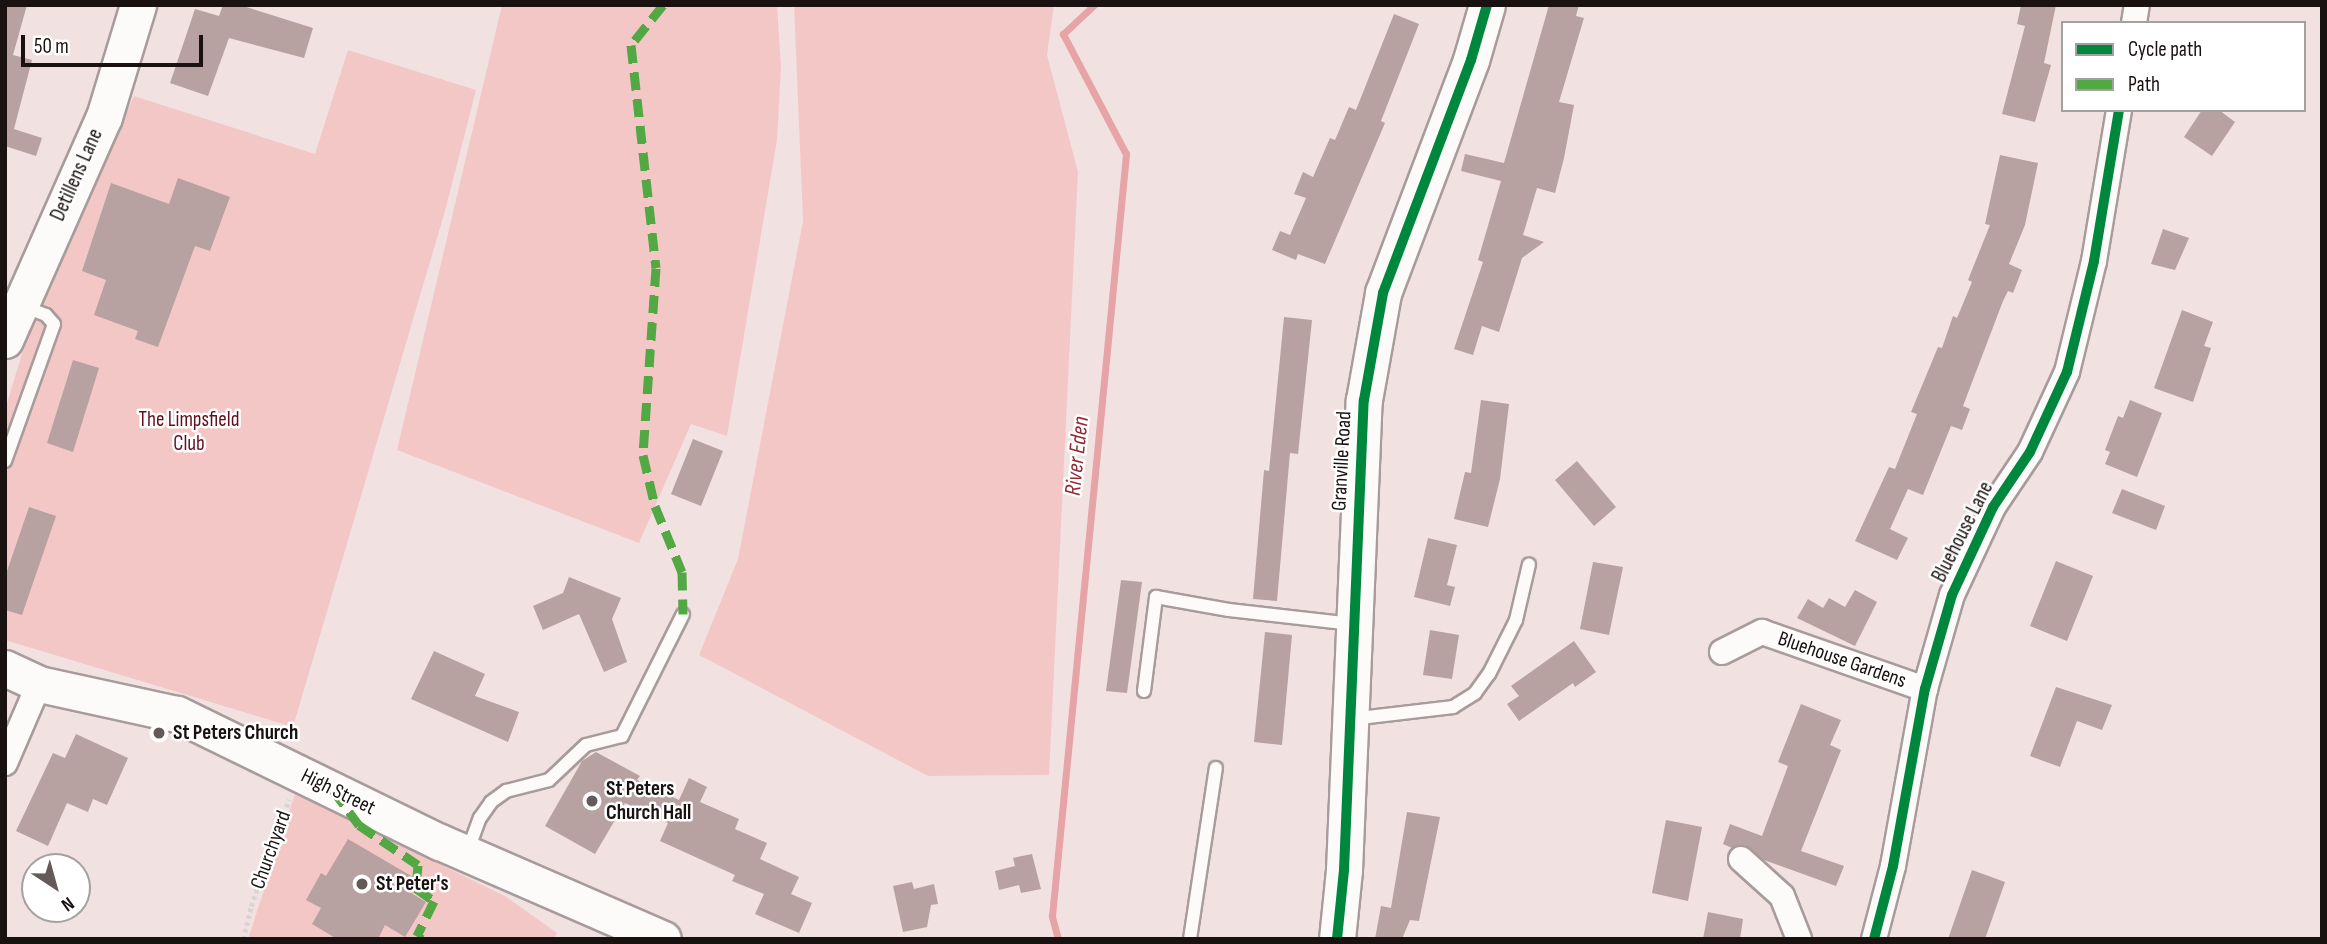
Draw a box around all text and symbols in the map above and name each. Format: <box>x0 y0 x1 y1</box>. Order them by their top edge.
scale bar <box>24 21 206 65</box>
legend <box>2061 21 2306 112</box>
text: 50 m <box>34 34 69 59</box>
text: Cycle path <box>2128 37 2202 62</box>
text: Path <box>2128 72 2160 97</box>
street label: Detillens Lane <box>45 125 109 225</box>
park label: The Limpsfield Club <box>139 407 239 457</box>
street label: Granville Road <box>1327 410 1357 512</box>
water label: River Eden <box>1059 415 1095 497</box>
street label: Bluehouse Lane <box>1927 477 1999 587</box>
street label: Bluehouse Gardens <box>1774 626 1910 694</box>
place label: St Peters Church <box>173 720 298 746</box>
marker: St Peters Church <box>151 725 167 741</box>
street label: High Street <box>297 763 379 821</box>
place label: St Peters Church Hall <box>606 776 691 826</box>
marker: St Peters Church Hall <box>584 793 600 809</box>
street label: Churchyard <box>245 807 297 893</box>
north arrow <box>21 853 91 923</box>
place label: St Peter's <box>376 871 448 897</box>
marker: St Peter's <box>354 876 370 892</box>
text: N <box>57 891 78 916</box>

